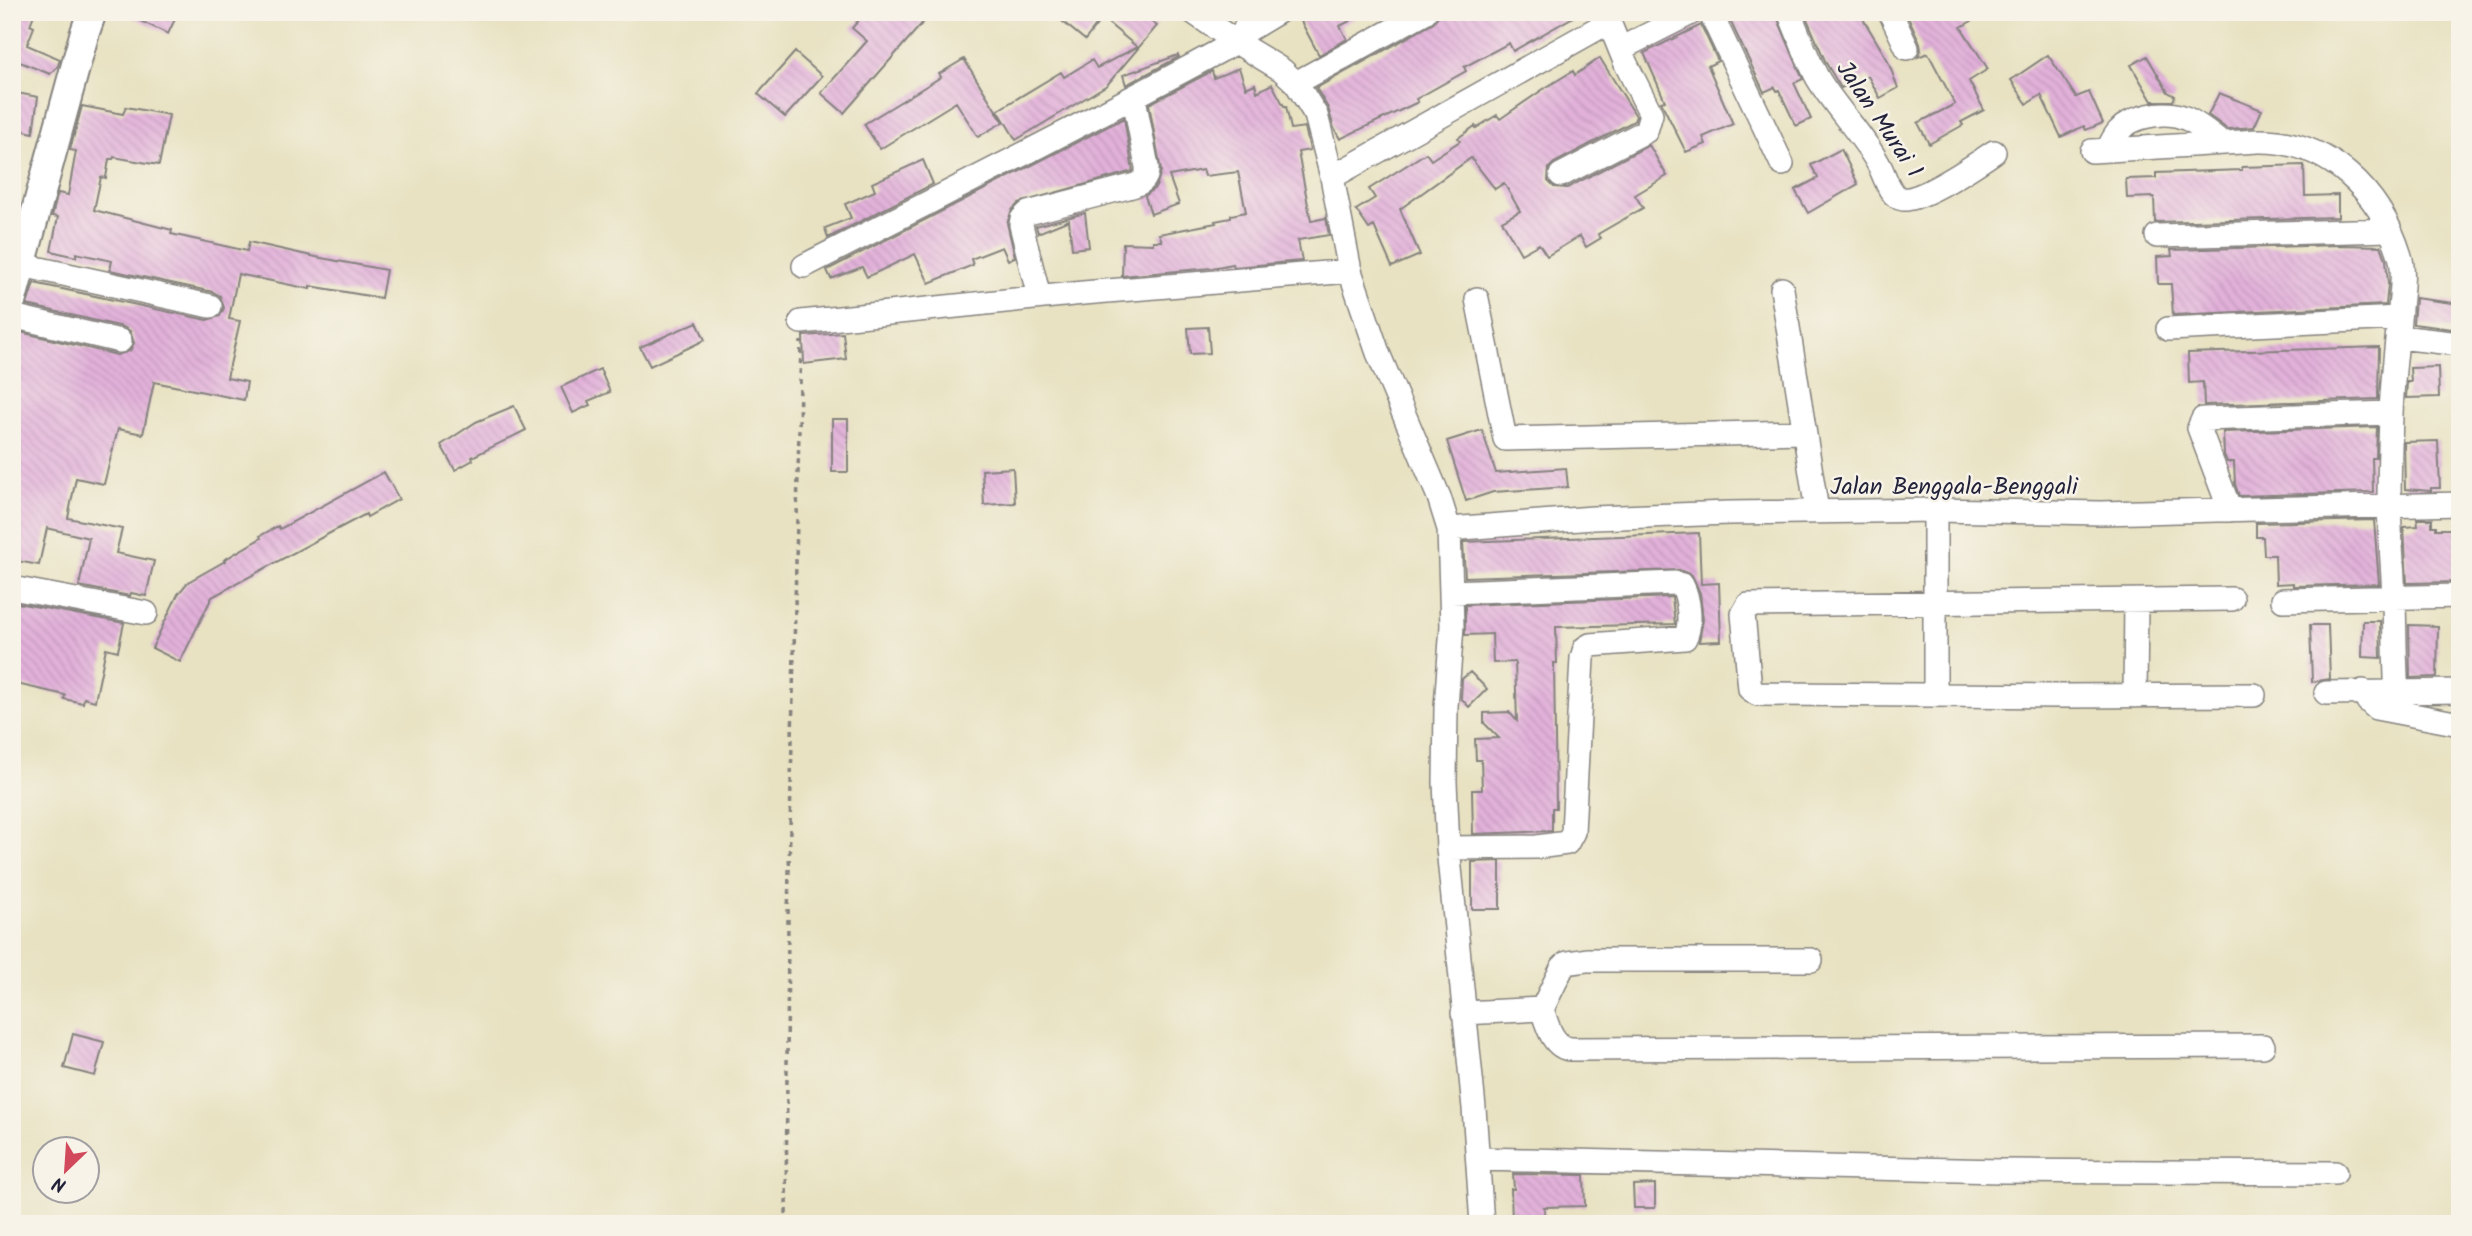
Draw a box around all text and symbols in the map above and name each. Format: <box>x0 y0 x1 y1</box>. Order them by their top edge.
street label: Jalan Murai 1 <box>1825 53 1933 187</box>
street label: Jalan Benggala-Benggali <box>1830 468 2079 507</box>
north arrow <box>32 1134 102 1204</box>
text: N <box>48 1167 71 1200</box>

